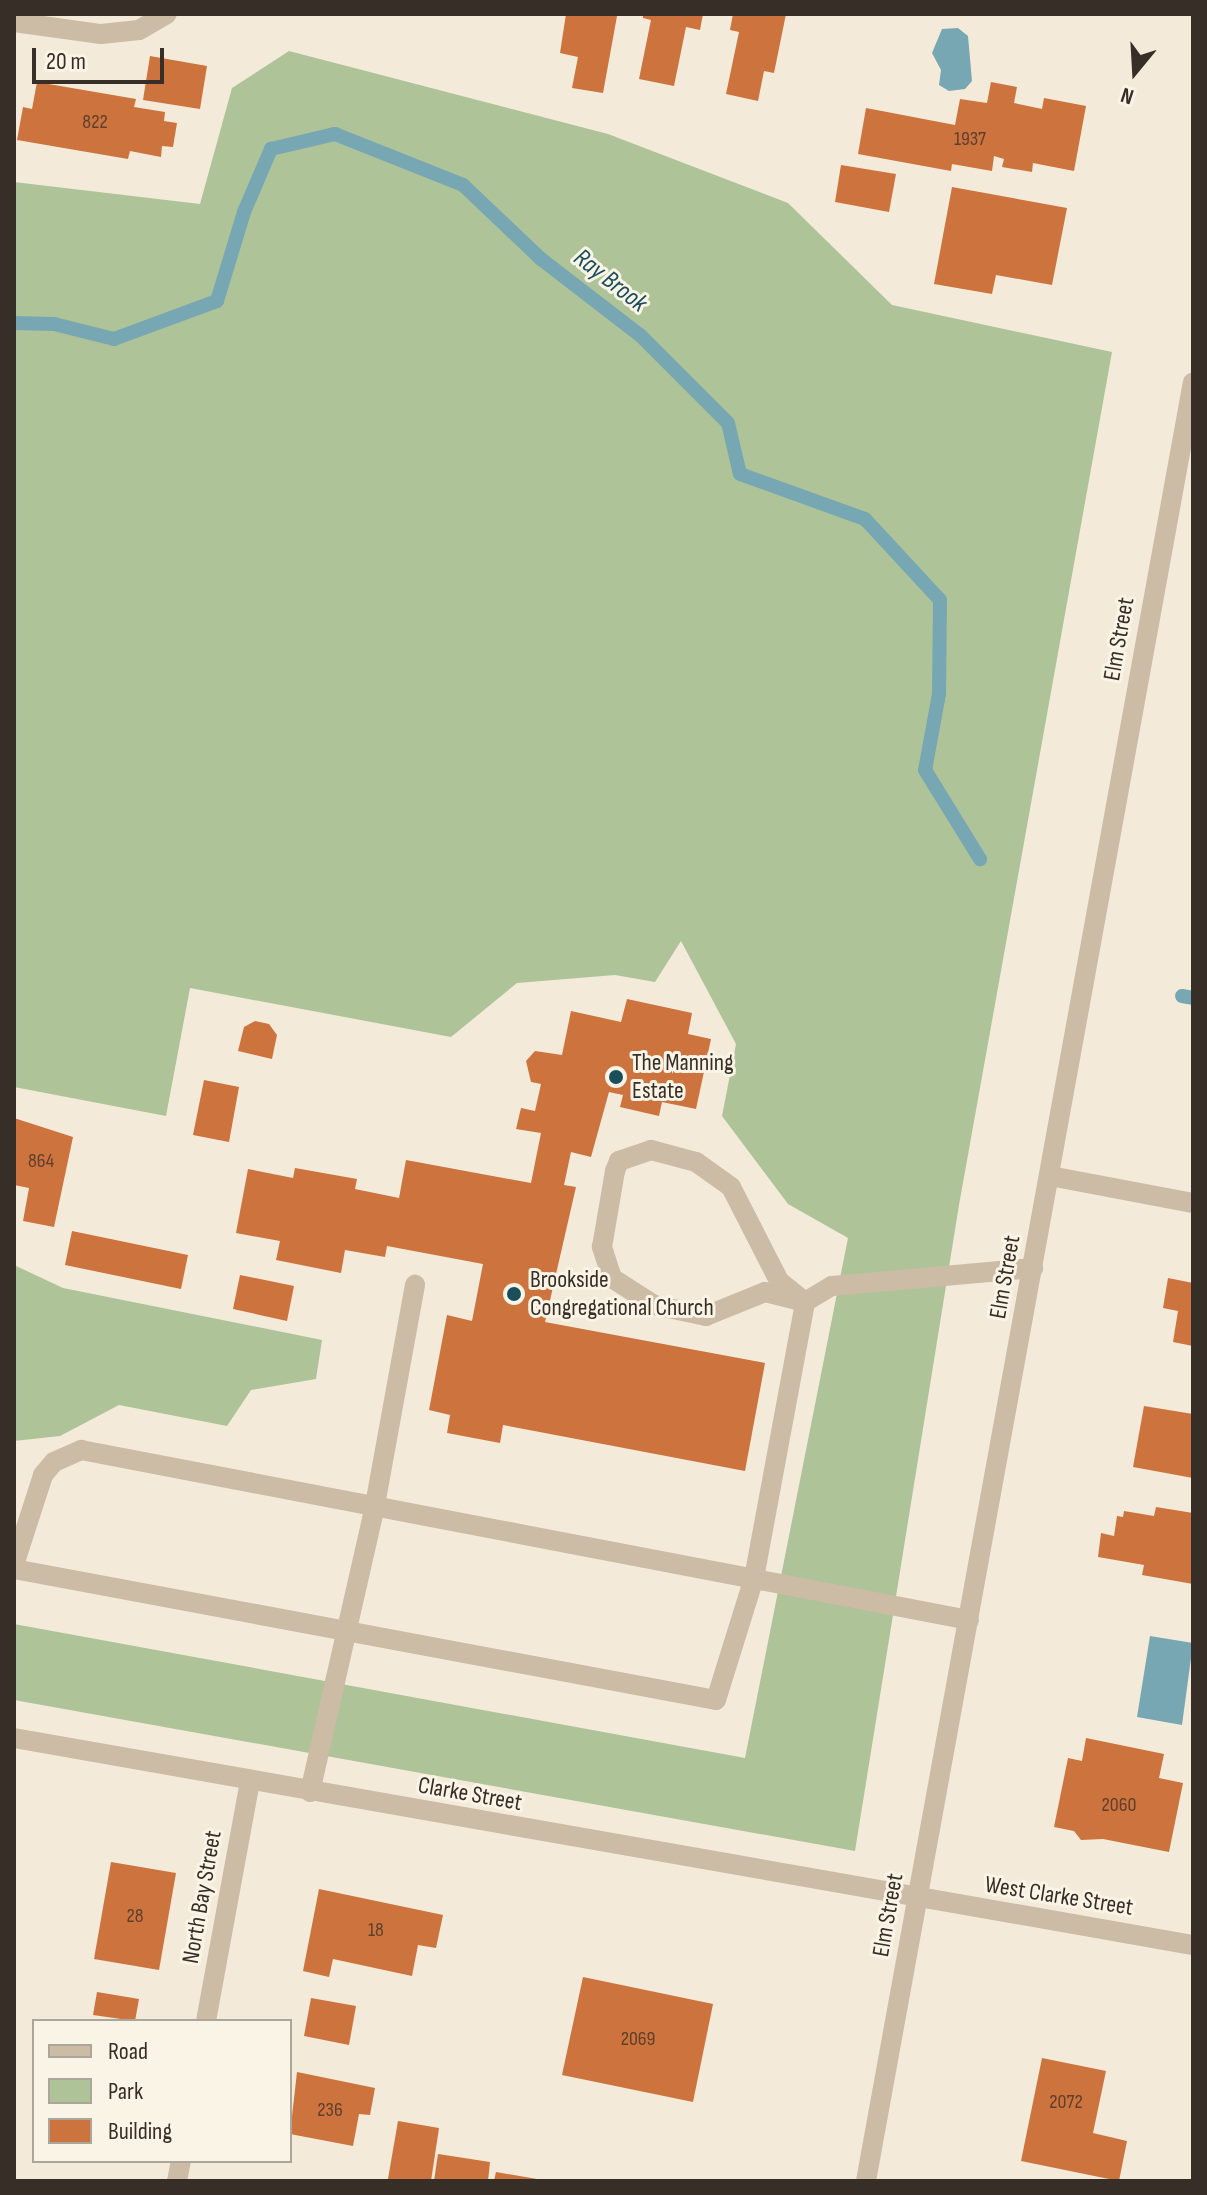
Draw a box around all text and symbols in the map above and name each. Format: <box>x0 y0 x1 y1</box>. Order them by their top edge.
scale bar <box>36 32 168 82</box>
north arrow <box>1095 32 1175 112</box>
text: 20 m <box>46 47 86 76</box>
text: N <box>1118 81 1137 110</box>
house number: 822 <box>82 110 108 134</box>
house number: 1937 <box>954 127 986 151</box>
water label: Ray Brook <box>567 243 653 319</box>
street label: Elm Street <box>1098 595 1140 683</box>
place label: The Manning Estate <box>632 1049 734 1105</box>
marker: The Manning Estate <box>607 1068 625 1086</box>
house number: 864 <box>28 1149 54 1173</box>
street label: Elm Street <box>984 1233 1026 1321</box>
place label: Brookside Congregational Church <box>530 1266 714 1322</box>
marker: Brookside Congregational Church <box>505 1285 523 1303</box>
street label: Clarke Street <box>416 1771 524 1817</box>
house number: 2060 <box>1102 1793 1136 1817</box>
street label: North Bay Street <box>176 1828 228 1966</box>
street label: West Clarke Street <box>983 1870 1135 1922</box>
street label: Elm Street <box>867 1871 909 1959</box>
house number: 28 <box>127 1904 143 1928</box>
house number: 18 <box>368 1918 384 1942</box>
legend <box>32 2019 292 2163</box>
house number: 2069 <box>621 2027 655 2051</box>
text: Road <box>108 2037 148 2066</box>
text: Park <box>108 2077 143 2106</box>
house number: 2072 <box>1049 2090 1083 2114</box>
house number: 236 <box>317 2098 343 2122</box>
text: Building <box>108 2117 172 2146</box>

